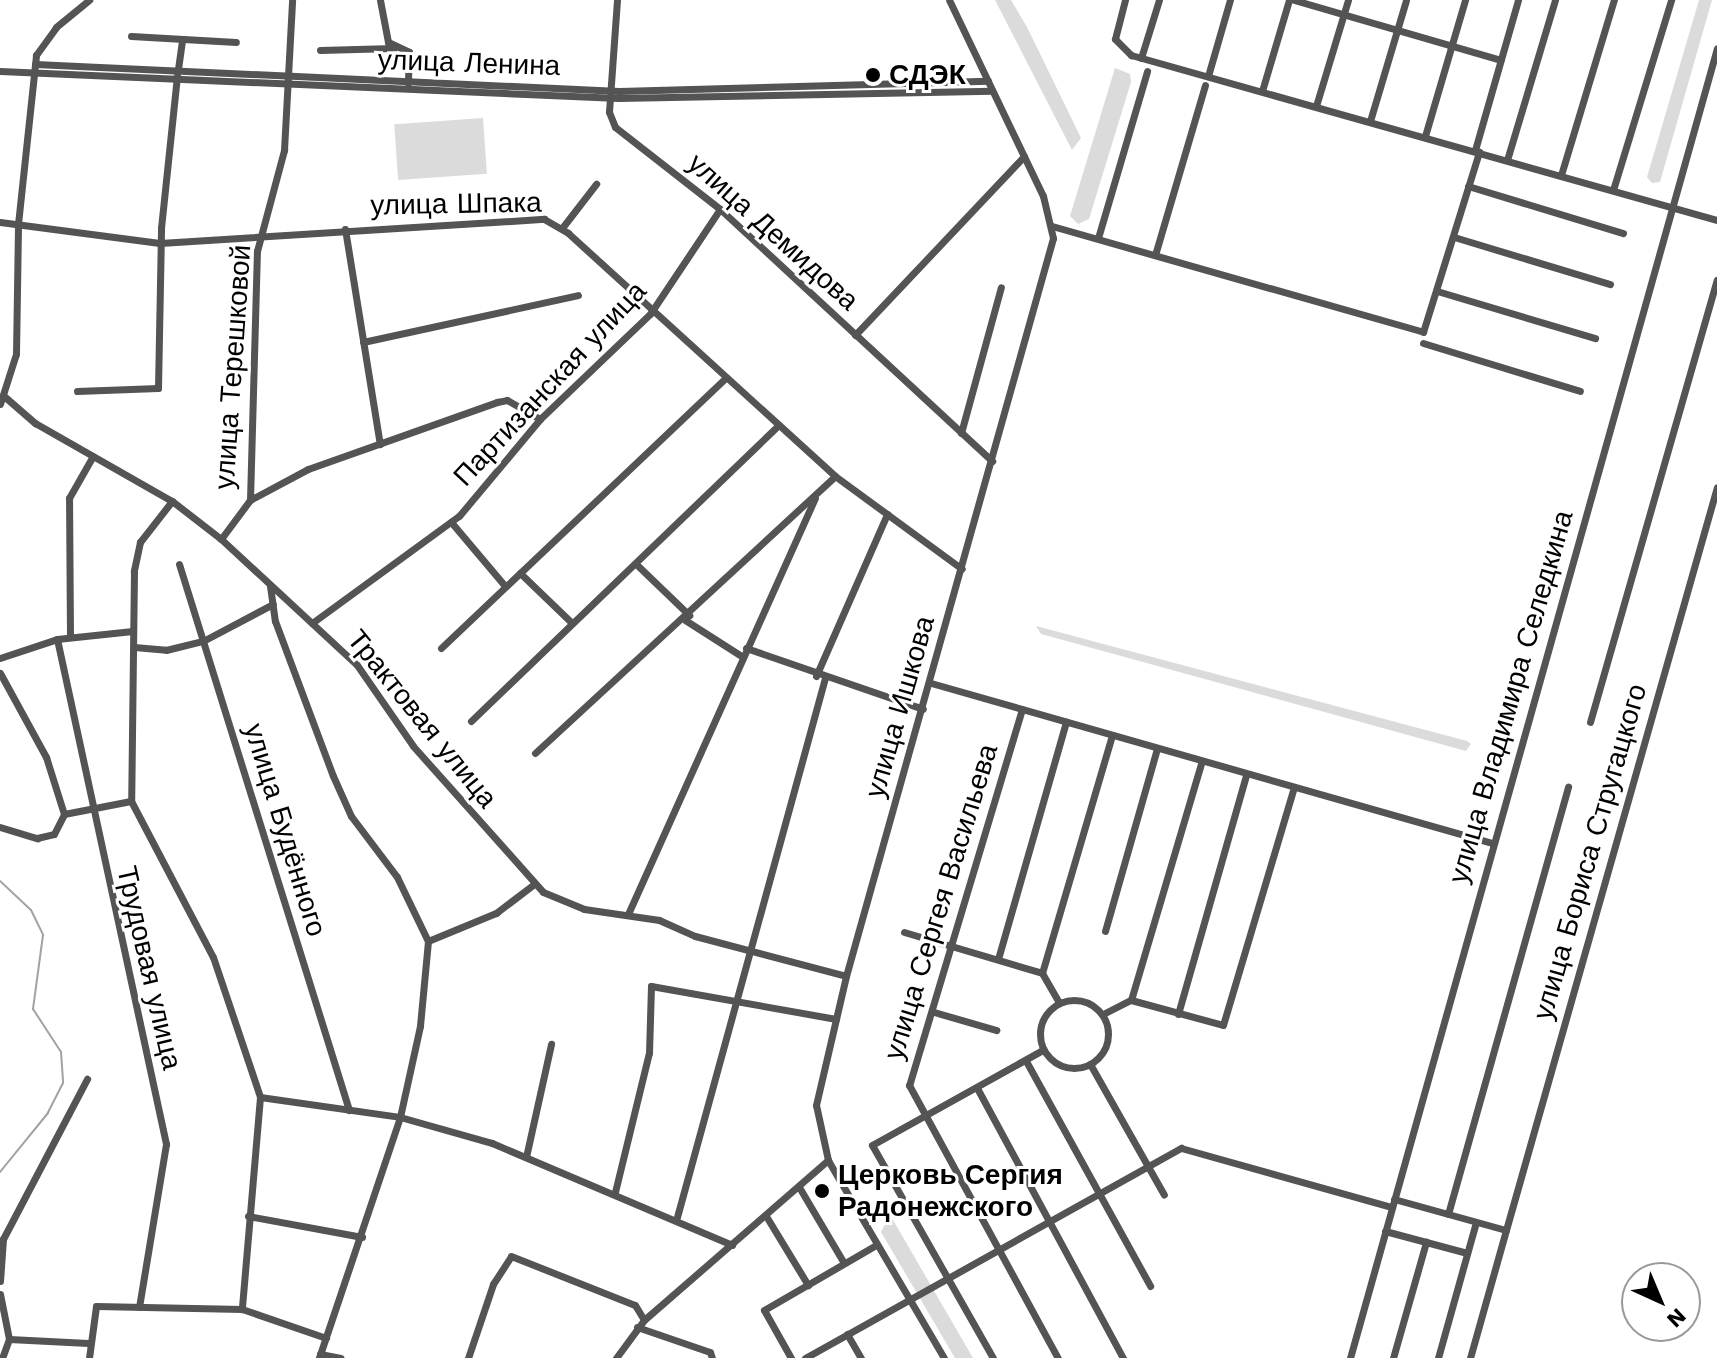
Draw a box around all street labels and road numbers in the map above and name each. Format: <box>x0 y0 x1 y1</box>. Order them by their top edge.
street label: улица Ленина <box>377 43 561 83</box>
street label: улица Демидова <box>681 147 865 317</box>
street label: улица Шпака <box>370 186 542 222</box>
street label: улица Терешковой <box>208 244 258 490</box>
street label: Партизанская улица <box>447 275 653 493</box>
street label: улица Владимира Селедкина <box>1442 507 1580 887</box>
street label: улица Ишкова <box>858 612 942 802</box>
street label: Трактовая улица <box>340 623 504 815</box>
street label: улица Бориса Стругацкого <box>1526 680 1654 1024</box>
street label: улица Будённого <box>237 719 333 941</box>
street label: улица Сергея Васильева <box>877 740 1005 1064</box>
street label: Трудовая улица <box>109 863 189 1073</box>

